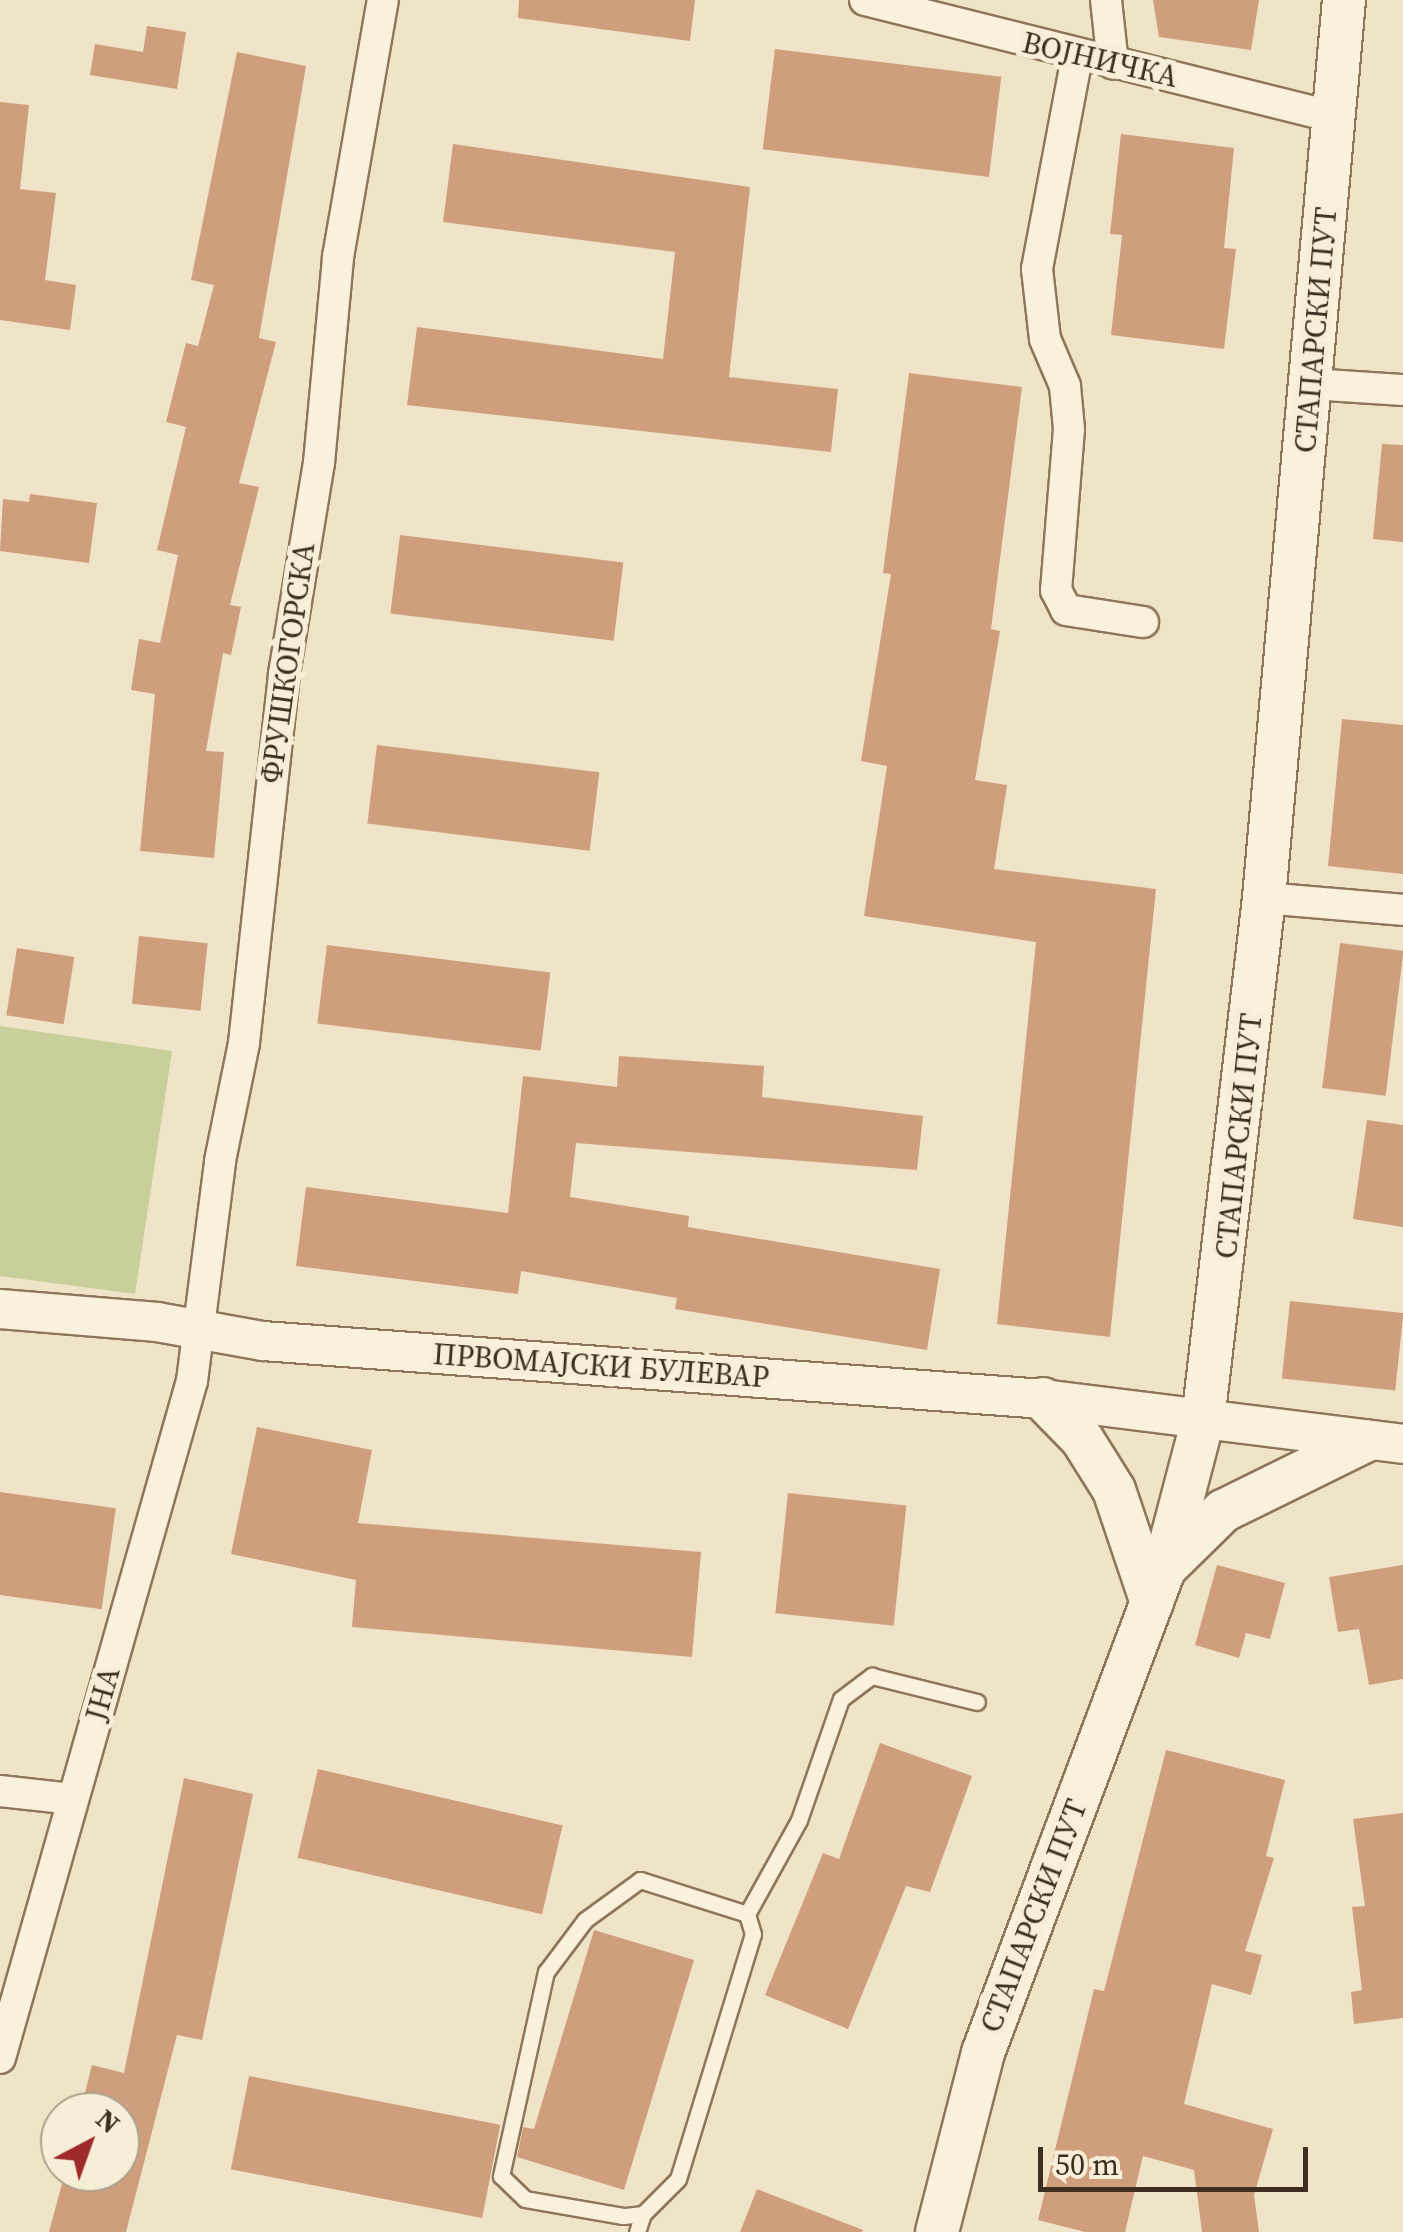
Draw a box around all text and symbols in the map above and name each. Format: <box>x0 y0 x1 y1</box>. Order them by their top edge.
street label: ВОЈНИЧКА <box>1019 25 1181 95</box>
street label: СТАПАРСКИ ПУТ <box>1287 206 1345 454</box>
street label: ФРУШКОГОРСКА <box>253 540 323 786</box>
street label: СТАПАРСКИ ПУТ <box>1208 1011 1270 1261</box>
street label: ПРВОМАЈСКИ БУЛЕВАР <box>432 1336 770 1396</box>
street label: ЈНА <box>78 1663 128 1725</box>
street label: СТАПАРСКИ ПУТ <box>973 1794 1095 2038</box>
north arrow <box>40 2092 140 2192</box>
text: N <box>88 2100 129 2142</box>
scale bar <box>1043 2127 1313 2189</box>
text: 50 m <box>1055 2144 1119 2185</box>

